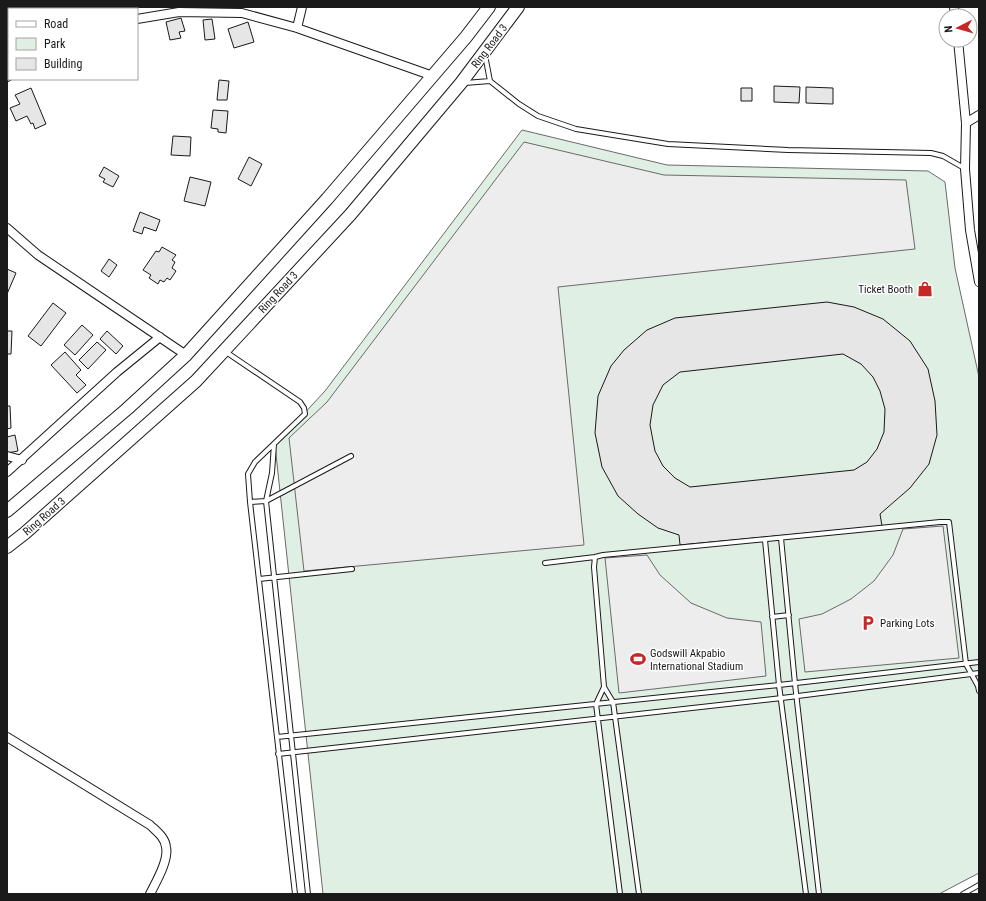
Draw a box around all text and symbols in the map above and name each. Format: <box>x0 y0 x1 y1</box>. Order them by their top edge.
legend <box>8 8 138 80</box>
north arrow <box>938 8 978 48</box>
text: Road <box>44 17 68 31</box>
street label: Ring Road 3 <box>469 22 510 71</box>
text: N <box>942 25 955 33</box>
text: Park <box>44 37 66 51</box>
text: Building <box>44 57 82 71</box>
street label: Ring Road 3 <box>256 269 301 316</box>
shop icon: Ticket Booth <box>916 280 934 298</box>
place label: Ticket Booth <box>858 283 913 296</box>
street label: Ring Road 3 <box>21 495 68 538</box>
parking icon: Parking Lots <box>859 614 877 632</box>
place label: Parking Lots <box>880 617 934 630</box>
place label: Godswill Akpabio International Stadium <box>650 647 743 673</box>
sports icon: Godswill Akpabio International Stadium <box>629 650 647 668</box>

